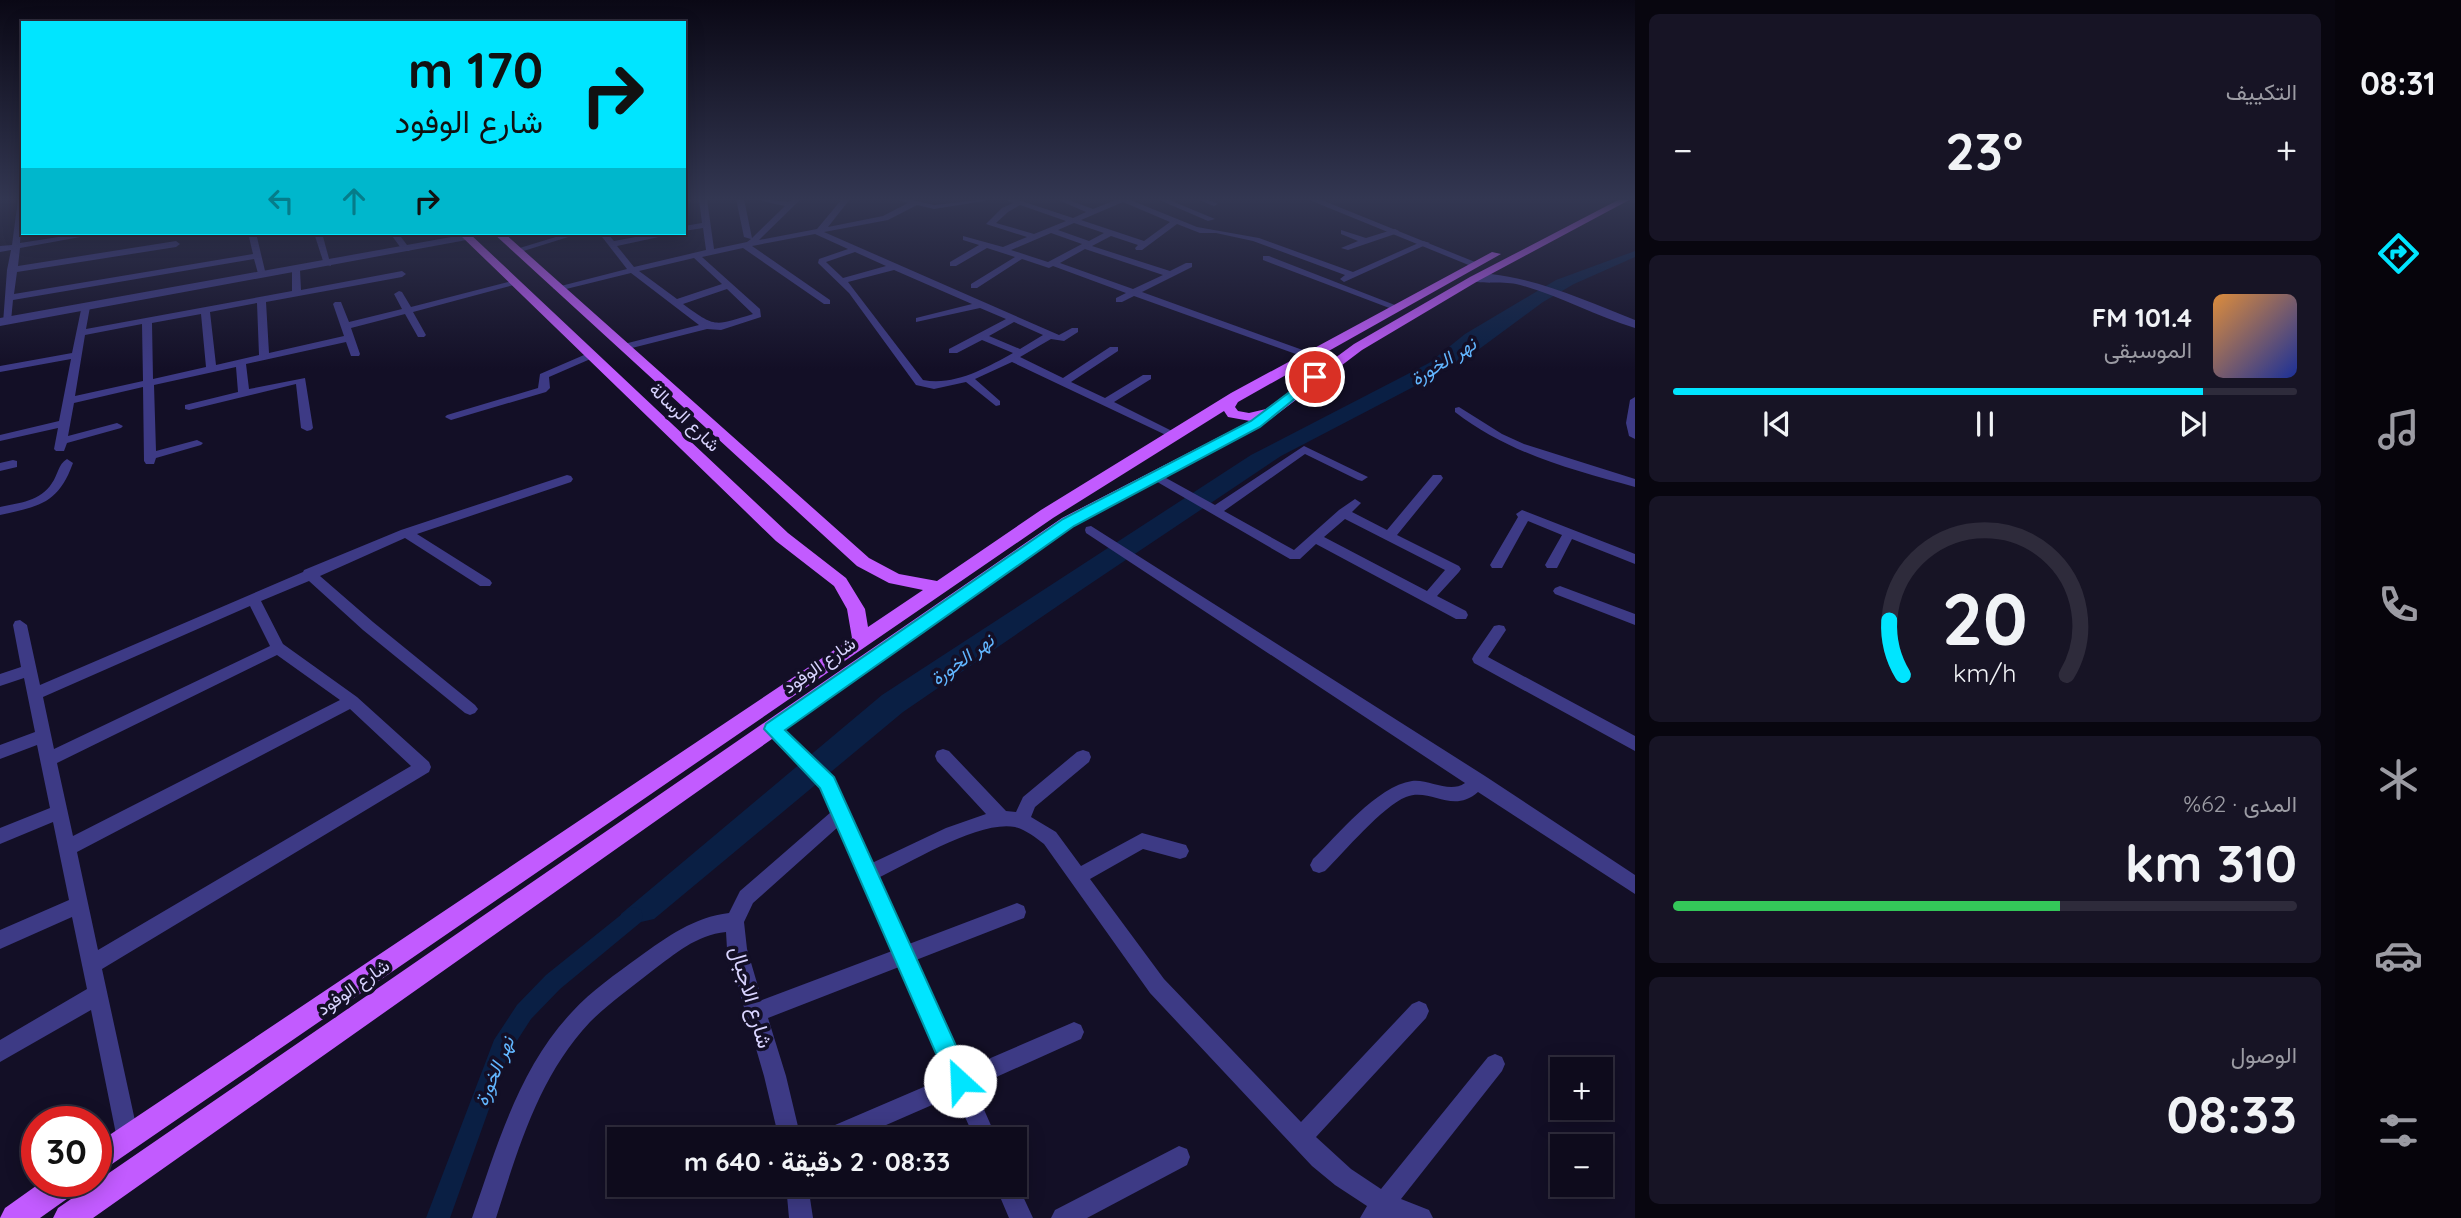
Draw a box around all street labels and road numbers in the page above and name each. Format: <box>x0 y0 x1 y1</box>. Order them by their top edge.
street label: شارع الرسالة <box>644 378 725 457</box>
street label: شارع الوفود <box>778 632 860 699</box>
street label: شارع الاجبال <box>723 943 779 1052</box>
street label: شارع الوفود <box>312 954 394 1021</box>

